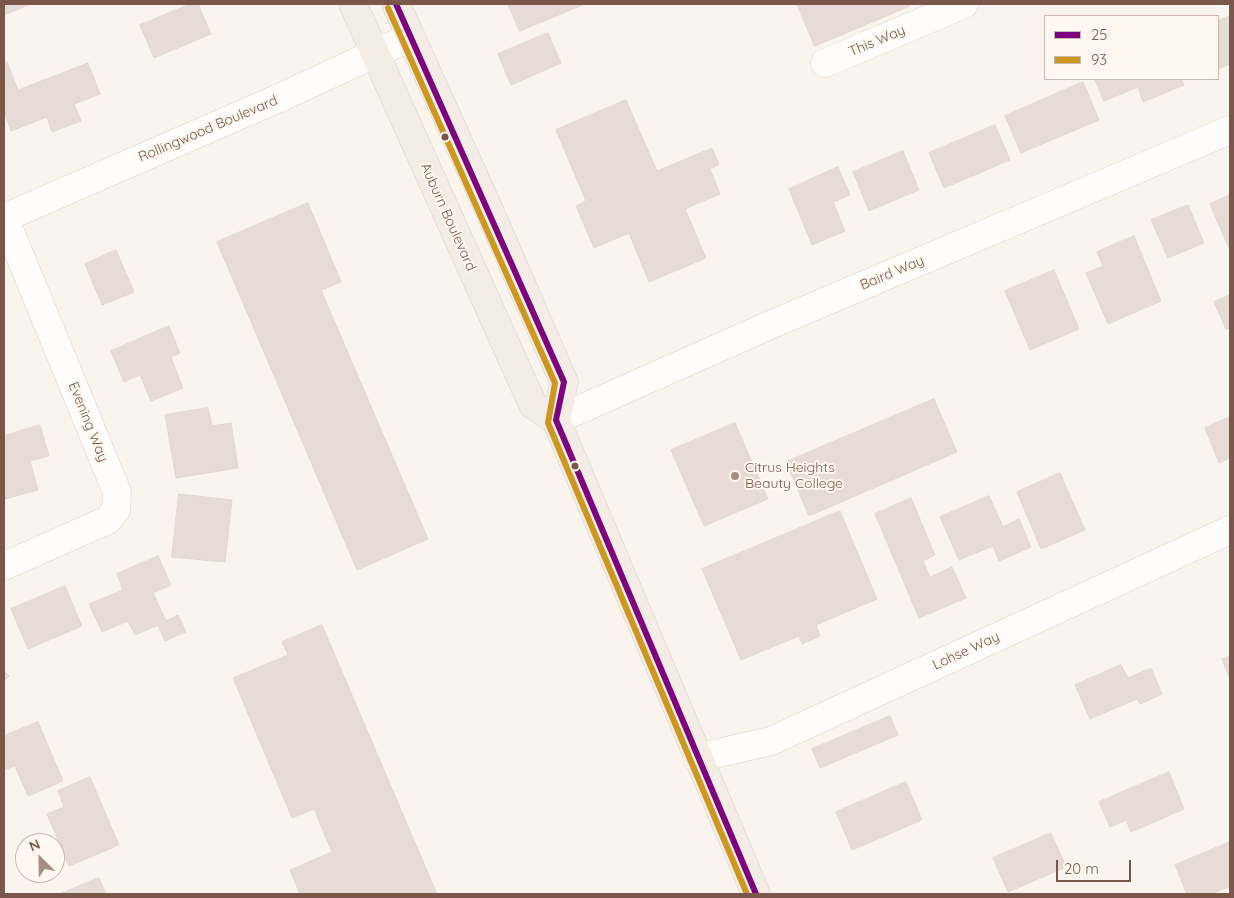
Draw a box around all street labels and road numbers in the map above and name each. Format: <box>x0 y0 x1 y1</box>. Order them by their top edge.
street label: This Way <box>846 22 908 60</box>
street label: Rollingwood Boulevard <box>136 92 280 166</box>
street label: Auburn Boulevard <box>417 160 479 274</box>
street label: Baird Way <box>858 252 926 294</box>
street label: Evening Way <box>64 380 112 464</box>
street label: Lohse Way <box>930 628 1002 674</box>

